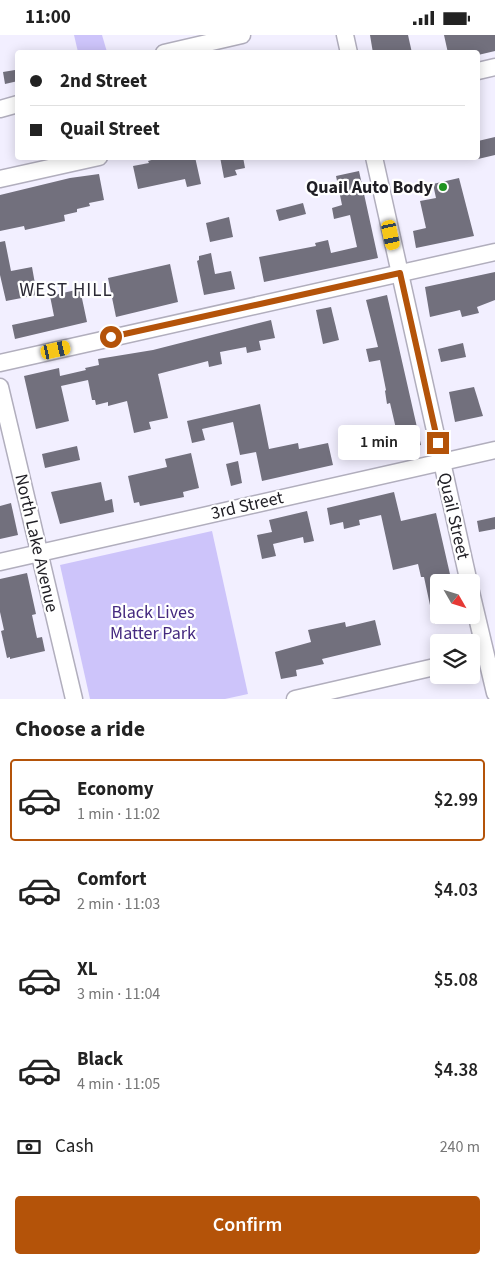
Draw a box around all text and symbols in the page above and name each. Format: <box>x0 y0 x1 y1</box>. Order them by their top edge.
text: 11:00 <box>25 4 71 31</box>
text: 2nd Street <box>60 68 147 95</box>
text: Quail Street <box>60 116 160 143</box>
place label: Quail Auto Body <box>306 175 434 200</box>
marker: Quail Auto Body <box>437 181 449 193</box>
car <box>380 219 401 251</box>
district label: WEST HILL <box>19 277 113 304</box>
route start <box>100 326 122 348</box>
car <box>39 339 72 361</box>
callout: 1 min <box>338 425 420 461</box>
text: 1 min <box>360 431 398 453</box>
route end <box>427 432 449 454</box>
street label: Quail Street <box>431 470 476 562</box>
street label: North Lake Avenue <box>8 471 65 615</box>
street label: 3rd Street <box>208 485 286 526</box>
north arrow <box>430 574 480 624</box>
map controls <box>430 574 480 684</box>
park label: Black Lives Matter Park <box>110 600 196 646</box>
button: layers <box>430 634 480 684</box>
text: Choose a ride <box>15 713 145 745</box>
text: Economy <box>77 776 154 803</box>
icon: car <box>17 778 62 823</box>
text: $2.99 <box>434 787 478 814</box>
text: 1 min · 11:02 <box>77 803 160 825</box>
text: Comfort <box>77 866 147 893</box>
icon: car <box>17 868 62 913</box>
text: $4.03 <box>434 877 478 904</box>
text: 2 min · 11:03 <box>77 893 160 915</box>
text: XL <box>77 956 98 983</box>
icon: car <box>17 958 62 1003</box>
text: $5.08 <box>434 967 478 994</box>
text: 3 min · 11:04 <box>77 983 160 1005</box>
text: Black <box>77 1046 123 1073</box>
icon: car <box>17 1048 62 1093</box>
text: $4.38 <box>434 1057 478 1084</box>
text: 4 min · 11:05 <box>77 1073 160 1095</box>
icon: cash <box>15 1133 43 1161</box>
text: Cash <box>55 1133 94 1160</box>
text: 240 m <box>440 1136 480 1158</box>
button: Confirm <box>15 1196 480 1254</box>

